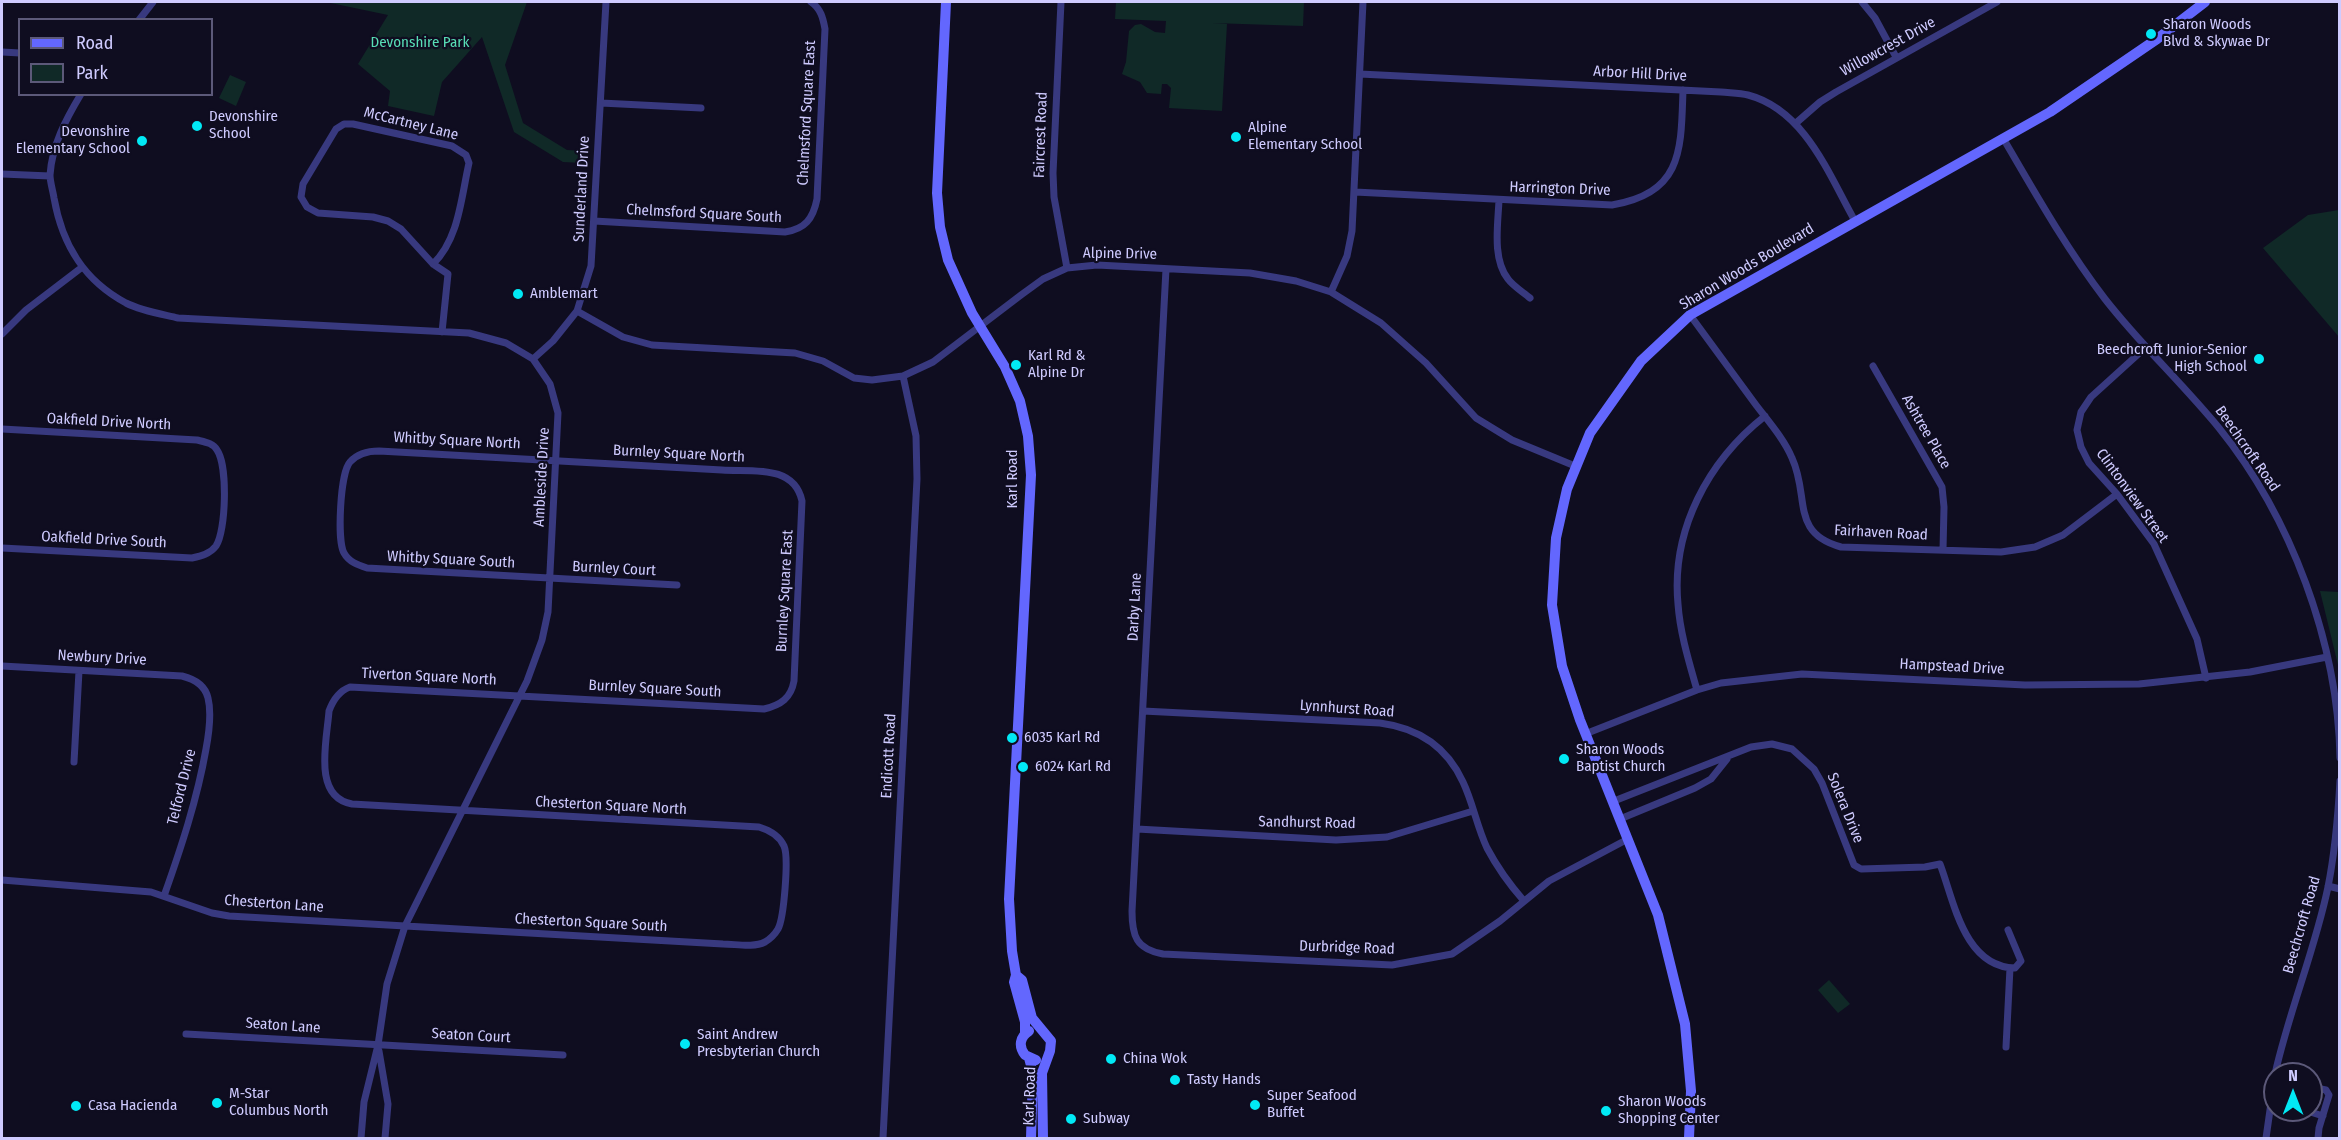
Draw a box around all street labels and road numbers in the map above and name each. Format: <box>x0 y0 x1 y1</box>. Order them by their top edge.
street label: Willowcrest Drive <box>1837 13 1939 81</box>
street label: Chelmsford Square East <box>794 40 820 186</box>
street label: Arbor Hill Drive <box>1593 63 1687 85</box>
street label: Faircrest Road <box>1031 92 1051 178</box>
street label: McCartney Lane <box>362 104 460 144</box>
street label: Sunderland Drive <box>570 135 594 243</box>
street label: Harrington Drive <box>1509 178 1611 200</box>
street label: Chelmsford Square South <box>626 201 782 227</box>
street label: Sharon Woods Boulevard <box>1677 220 1817 314</box>
street label: Alpine Drive <box>1083 244 1157 264</box>
street label: Ashtree Place <box>1898 392 1954 472</box>
street label: Beechcroft Road <box>2211 403 2283 495</box>
street label: Oakfield Drive North <box>46 410 172 434</box>
street label: Ambleside Drive <box>530 427 554 527</box>
street label: Whitby Square North <box>393 429 521 453</box>
street label: Burnley Square North <box>613 442 745 466</box>
street label: Clintonview Street <box>2092 446 2172 546</box>
street label: Karl Road <box>1004 450 1022 508</box>
street label: Fairhaven Road <box>1834 522 1928 544</box>
street label: Oakfield Drive South <box>41 528 167 552</box>
street label: Burnley Square East <box>773 529 797 653</box>
street label: Whitby Square South <box>386 548 516 572</box>
street label: Burnley Court <box>572 558 656 580</box>
street label: Darby Lane <box>1124 572 1146 642</box>
street label: Newbury Drive <box>57 647 147 669</box>
street label: Hampstead Drive <box>1899 655 2005 679</box>
street label: Tiverton Square North <box>361 664 497 690</box>
street label: Burnley Square South <box>588 677 722 701</box>
street label: Lynnhurst Road <box>1299 697 1395 721</box>
street label: Endicott Road <box>878 713 900 799</box>
street label: Telford Drive <box>164 747 200 827</box>
street label: Solera Drive <box>1823 770 1867 846</box>
street label: Chesterton Square North <box>535 793 687 819</box>
street label: Sandhurst Road <box>1258 813 1356 833</box>
street label: Beechcroft Road <box>2279 874 2325 976</box>
street label: Chesterton Lane <box>224 892 324 916</box>
street label: Chesterton Square South <box>514 910 668 936</box>
street label: Durbridge Road <box>1299 937 1395 959</box>
street label: Seaton Lane <box>245 1014 321 1038</box>
street label: Seaton Court <box>431 1025 511 1047</box>
street label: Karl Road <box>1020 1066 1040 1126</box>

